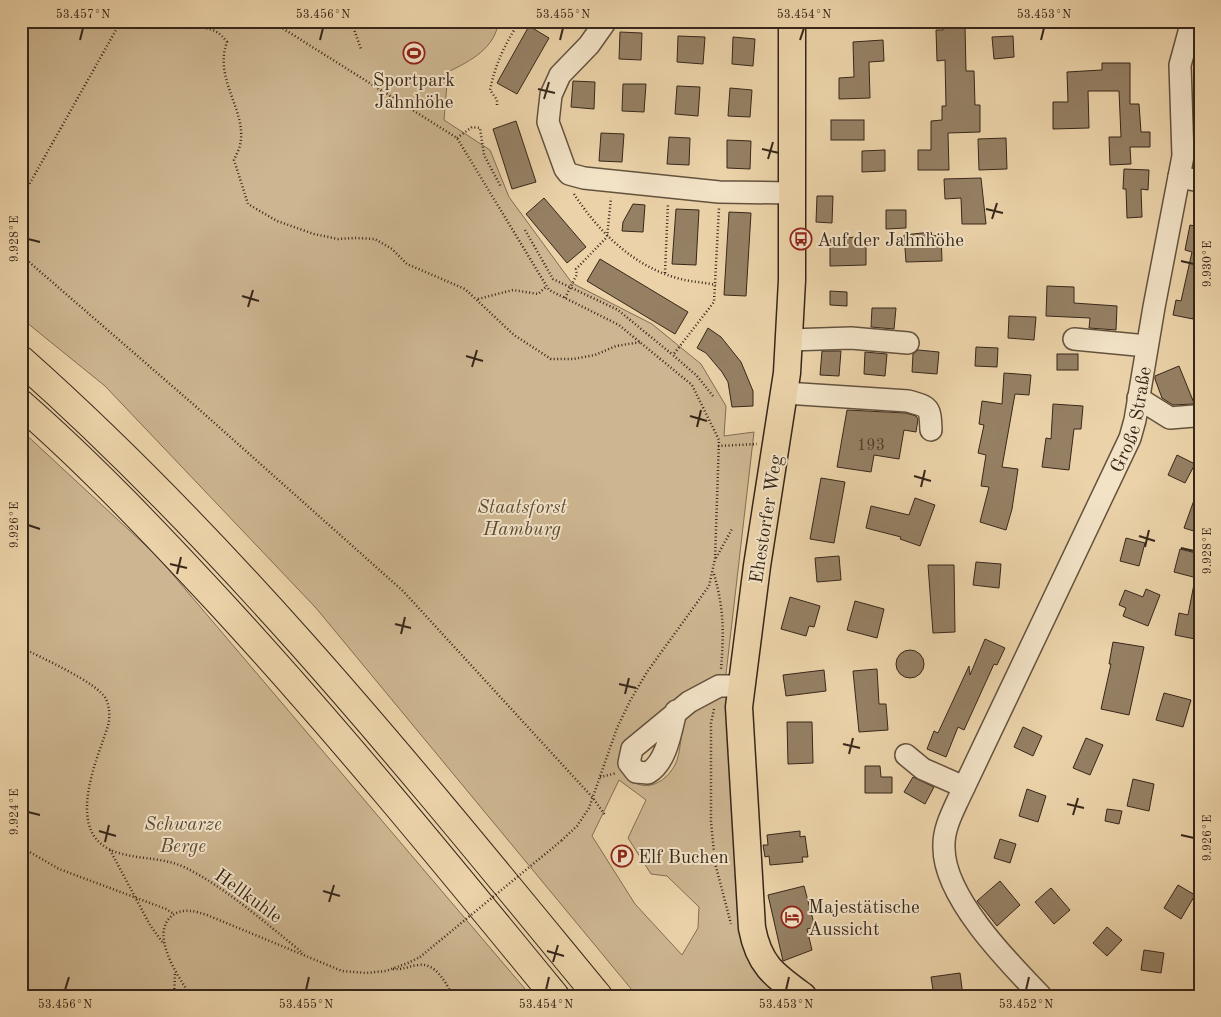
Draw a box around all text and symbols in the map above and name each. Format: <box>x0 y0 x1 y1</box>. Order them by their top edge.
text: 53.457°N <box>56 8 110 21</box>
text: 53.456°N <box>296 8 350 21</box>
text: 53.455°N <box>536 8 590 21</box>
text: 53.454°N <box>777 8 831 21</box>
text: 53.453°N <box>1017 8 1071 21</box>
sports icon: Sportpark Jahnhöhe <box>402 41 426 65</box>
place label: Sportpark Jahnhöhe <box>373 72 455 113</box>
text: 9.928°E <box>9 216 21 262</box>
bus stop icon: Auf der Jahnhöhe <box>789 227 813 251</box>
place label: Auf der Jahnhöhe <box>817 232 964 251</box>
text: 9.930°E <box>1202 241 1214 287</box>
street label: Große Straße <box>1108 365 1156 476</box>
house number: 193 <box>857 438 885 454</box>
street label: Ehestorfer Weg <box>748 453 787 585</box>
park label: Staatsforst Hamburg <box>477 499 568 540</box>
text: 9.926°E <box>9 502 21 548</box>
text: 9.928°E <box>1202 528 1214 574</box>
text: 9.924°E <box>9 789 21 835</box>
text: 9.926°E <box>1202 815 1214 861</box>
park label: Schwarze Berge <box>144 816 222 857</box>
parking icon: Elf Buchen <box>610 844 634 868</box>
place label: Elf Buchen <box>638 849 729 868</box>
street label: Hellkuhle <box>210 866 285 928</box>
place label: Majestätische Aussicht <box>808 899 920 940</box>
hotel icon: Majestätische Aussicht <box>780 905 804 929</box>
text: 53.456°N <box>38 998 92 1011</box>
text: 53.455°N <box>279 998 333 1011</box>
text: 53.454°N <box>519 998 573 1011</box>
text: 53.453°N <box>759 998 813 1011</box>
text: 53.452°N <box>999 998 1053 1011</box>

